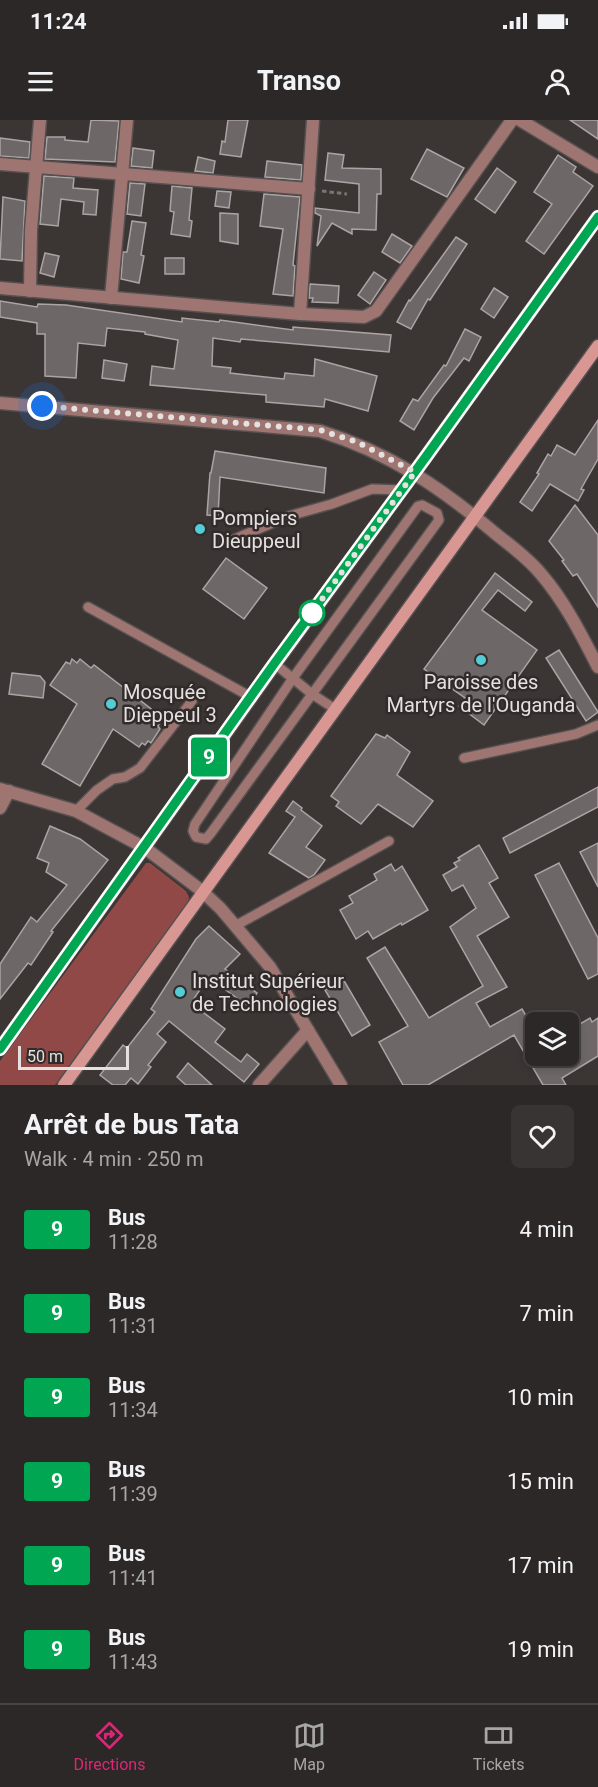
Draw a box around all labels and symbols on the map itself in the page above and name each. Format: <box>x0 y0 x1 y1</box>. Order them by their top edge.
your location <box>27 391 57 421</box>
place label: Pompiers Dieuppeul <box>212 506 301 553</box>
marker: Pompiers Dieuppeul <box>193 522 207 536</box>
unlabelled marker <box>299 600 325 626</box>
marker: Paroisse des Martyrs de l'Ouganda <box>474 653 488 667</box>
place label: Paroisse des Martyrs de l'Ouganda <box>387 670 575 717</box>
place label: Mosquée Dieppeul 3 <box>123 680 217 727</box>
marker: Mosquée Dieppeul 3 <box>104 697 118 711</box>
line badge: 9 <box>190 738 228 776</box>
place label: Institut Supérieur de Technologies <box>192 969 344 1016</box>
marker: Institut Supérieur de Technologies <box>173 985 187 999</box>
scale bar <box>18 1043 129 1070</box>

